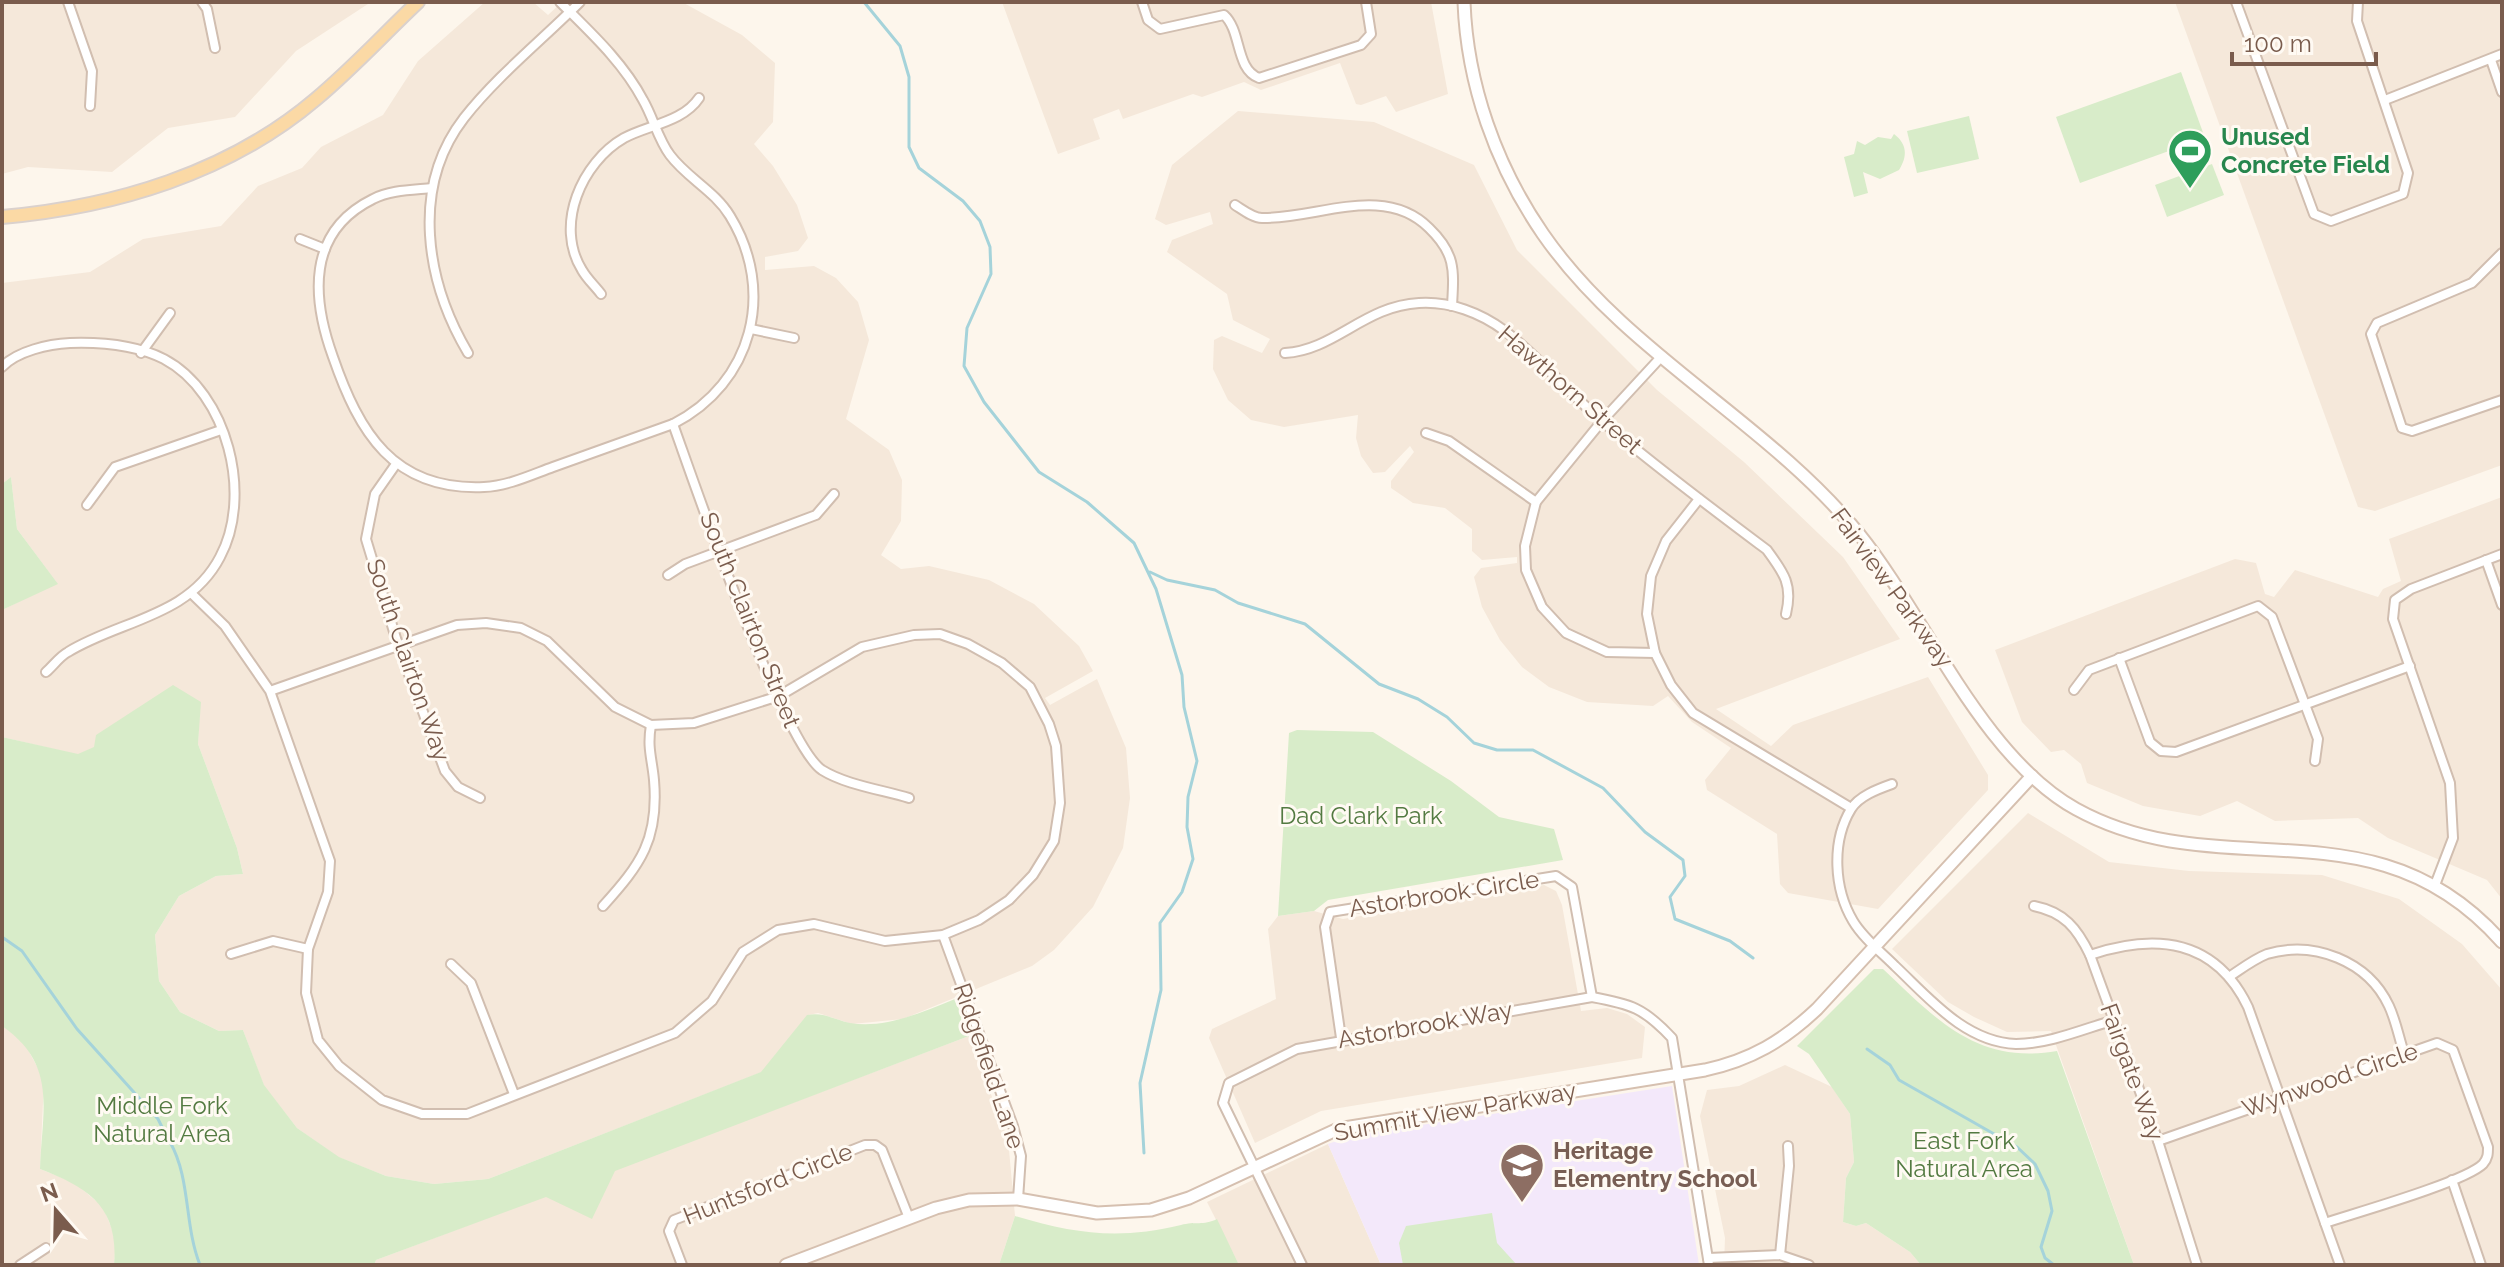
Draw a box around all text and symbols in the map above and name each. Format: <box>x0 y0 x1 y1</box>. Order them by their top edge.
scale bar <box>2232 16 2376 66</box>
text: 100 m <box>2244 29 2312 58</box>
place label: Unused Concrete Field <box>2221 122 2390 179</box>
sports icon: Unused Concrete Field <box>2166 127 2214 190</box>
street label: Hawthorn Street <box>1492 319 1648 460</box>
street label: Fairview Parkway <box>1825 502 1960 673</box>
street label: South Clairton Street <box>694 508 807 732</box>
street label: South Clairton Way <box>360 555 457 765</box>
park label: Dad Clark Park <box>1279 801 1443 830</box>
street label: Astorbrook Circle <box>1347 864 1541 923</box>
street label: Ridgefield Lane <box>948 979 1031 1153</box>
street label: Astorbrook Way <box>1335 995 1515 1054</box>
street label: Fairgate Way <box>2094 999 2171 1144</box>
street label: Wynwood Circle <box>2238 1036 2421 1123</box>
street label: Summit View Parkway <box>1331 1076 1578 1147</box>
park label: Middle Fork Natural Area <box>93 1091 231 1148</box>
park label: East Fork Natural Area <box>1895 1126 2033 1183</box>
street label: Huntsford Circle <box>679 1136 857 1231</box>
place label: Heritage Elementry School <box>1553 1136 1757 1193</box>
school or university icon: Heritage Elementry School <box>1498 1141 1546 1204</box>
north arrow <box>16 1171 96 1251</box>
text: N <box>37 1177 61 1207</box>

